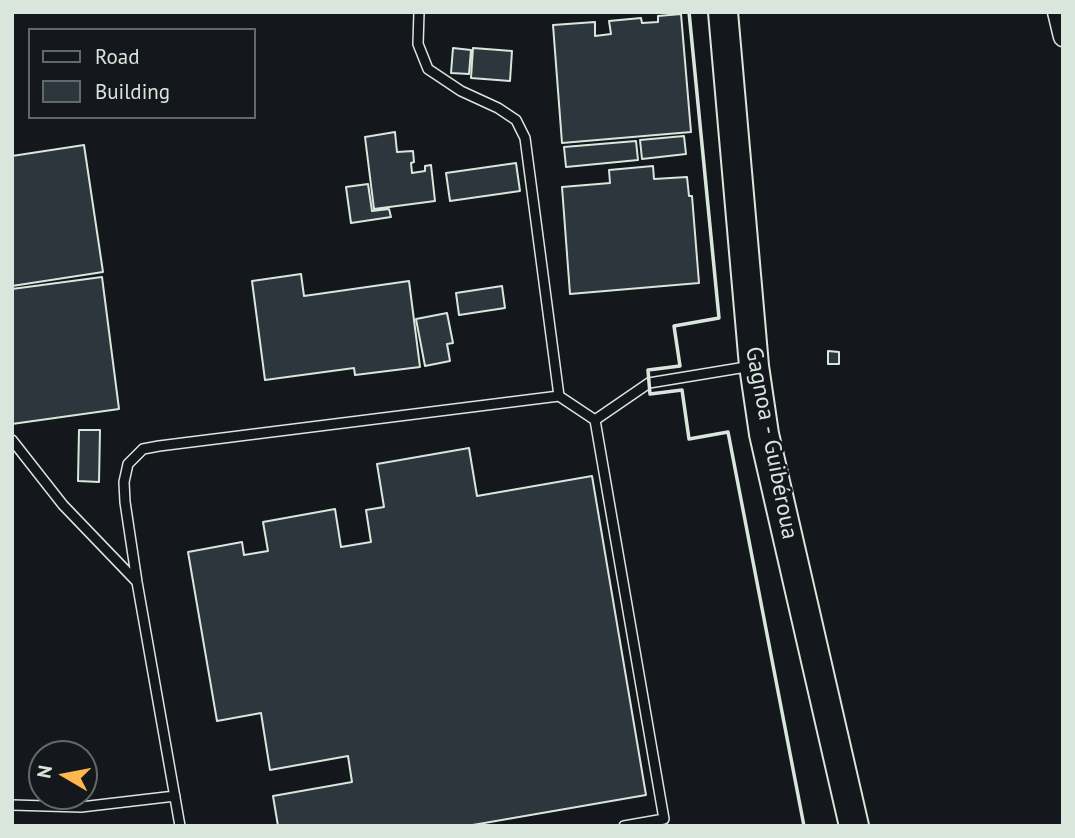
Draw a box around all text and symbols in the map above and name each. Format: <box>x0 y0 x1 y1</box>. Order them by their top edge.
legend <box>28 28 256 119</box>
text: Road <box>95 43 139 70</box>
text: Building <box>95 78 170 105</box>
street label: Gagnoa - Guibéroua <box>739 344 803 542</box>
north arrow <box>28 740 98 810</box>
text: N <box>31 763 57 780</box>

